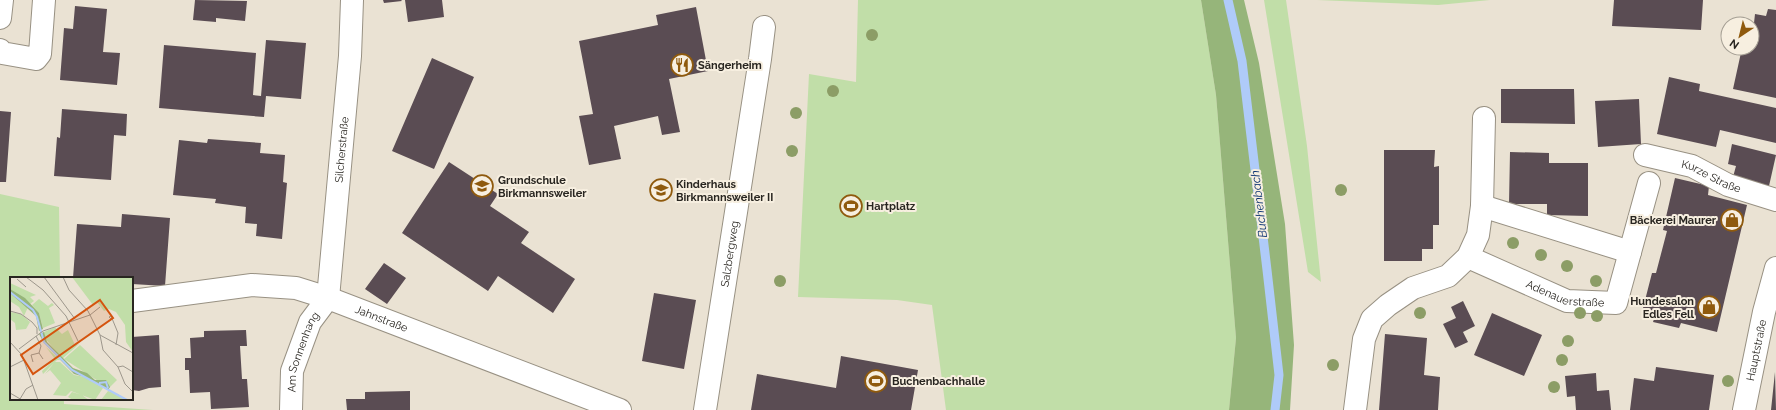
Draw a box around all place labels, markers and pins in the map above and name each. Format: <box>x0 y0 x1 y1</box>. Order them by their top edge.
restaurant icon: Sängerheim <box>669 52 695 78</box>
place label: Sängerheim <box>698 59 762 72</box>
school or university icon: Grundschule Birkmannsweiler <box>469 173 495 199</box>
place label: Grundschule Birkmannsweiler <box>498 174 587 200</box>
school or university icon: Kinderhaus Birkmannsweiler II <box>648 177 674 203</box>
place label: Kinderhaus Birkmannsweiler II <box>676 178 773 204</box>
sports icon: Hartplatz <box>838 193 864 219</box>
place label: Hartplatz <box>866 200 916 213</box>
shop icon: Bäckerei Maurer <box>1719 207 1745 233</box>
place label: Bäckerei Maurer <box>1630 214 1717 227</box>
shop icon: Hundesalon Edles Fell <box>1696 294 1722 320</box>
place label: Hundesalon Edles Fell <box>1630 295 1695 321</box>
sports icon: Buchenbachhalle <box>863 368 889 394</box>
place label: Buchenbachhalle <box>892 375 985 388</box>

